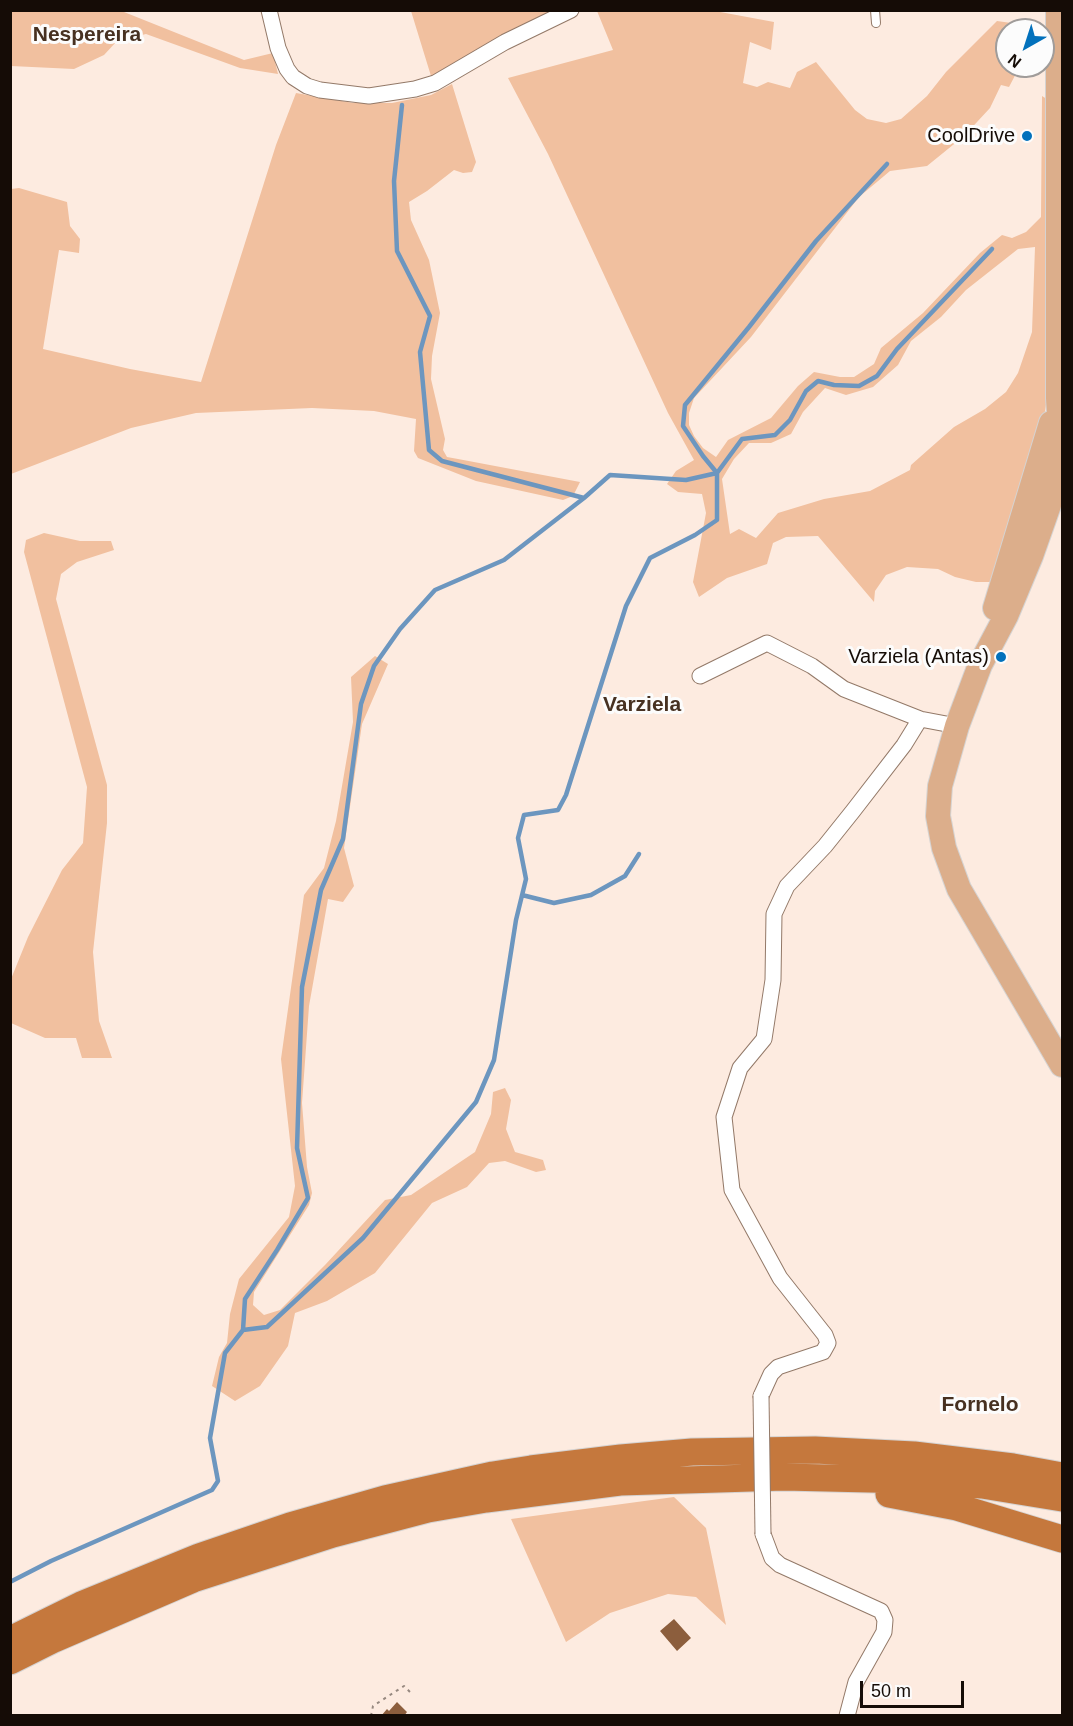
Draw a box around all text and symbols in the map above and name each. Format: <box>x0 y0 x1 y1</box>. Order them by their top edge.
north arrow <box>995 18 1055 78</box>
district label: Nespereira <box>33 22 141 48</box>
text: N <box>1005 51 1024 71</box>
place label: CoolDrive <box>927 124 1015 148</box>
marker: CoolDrive <box>1020 129 1034 143</box>
place label: Varziela (Antas) <box>848 645 989 669</box>
marker: Varziela (Antas) <box>994 650 1008 664</box>
district label: Varziela <box>603 692 681 718</box>
district label: Fornelo <box>942 1392 1018 1418</box>
scale bar <box>863 1669 966 1707</box>
text: 50 m <box>871 1681 911 1701</box>

